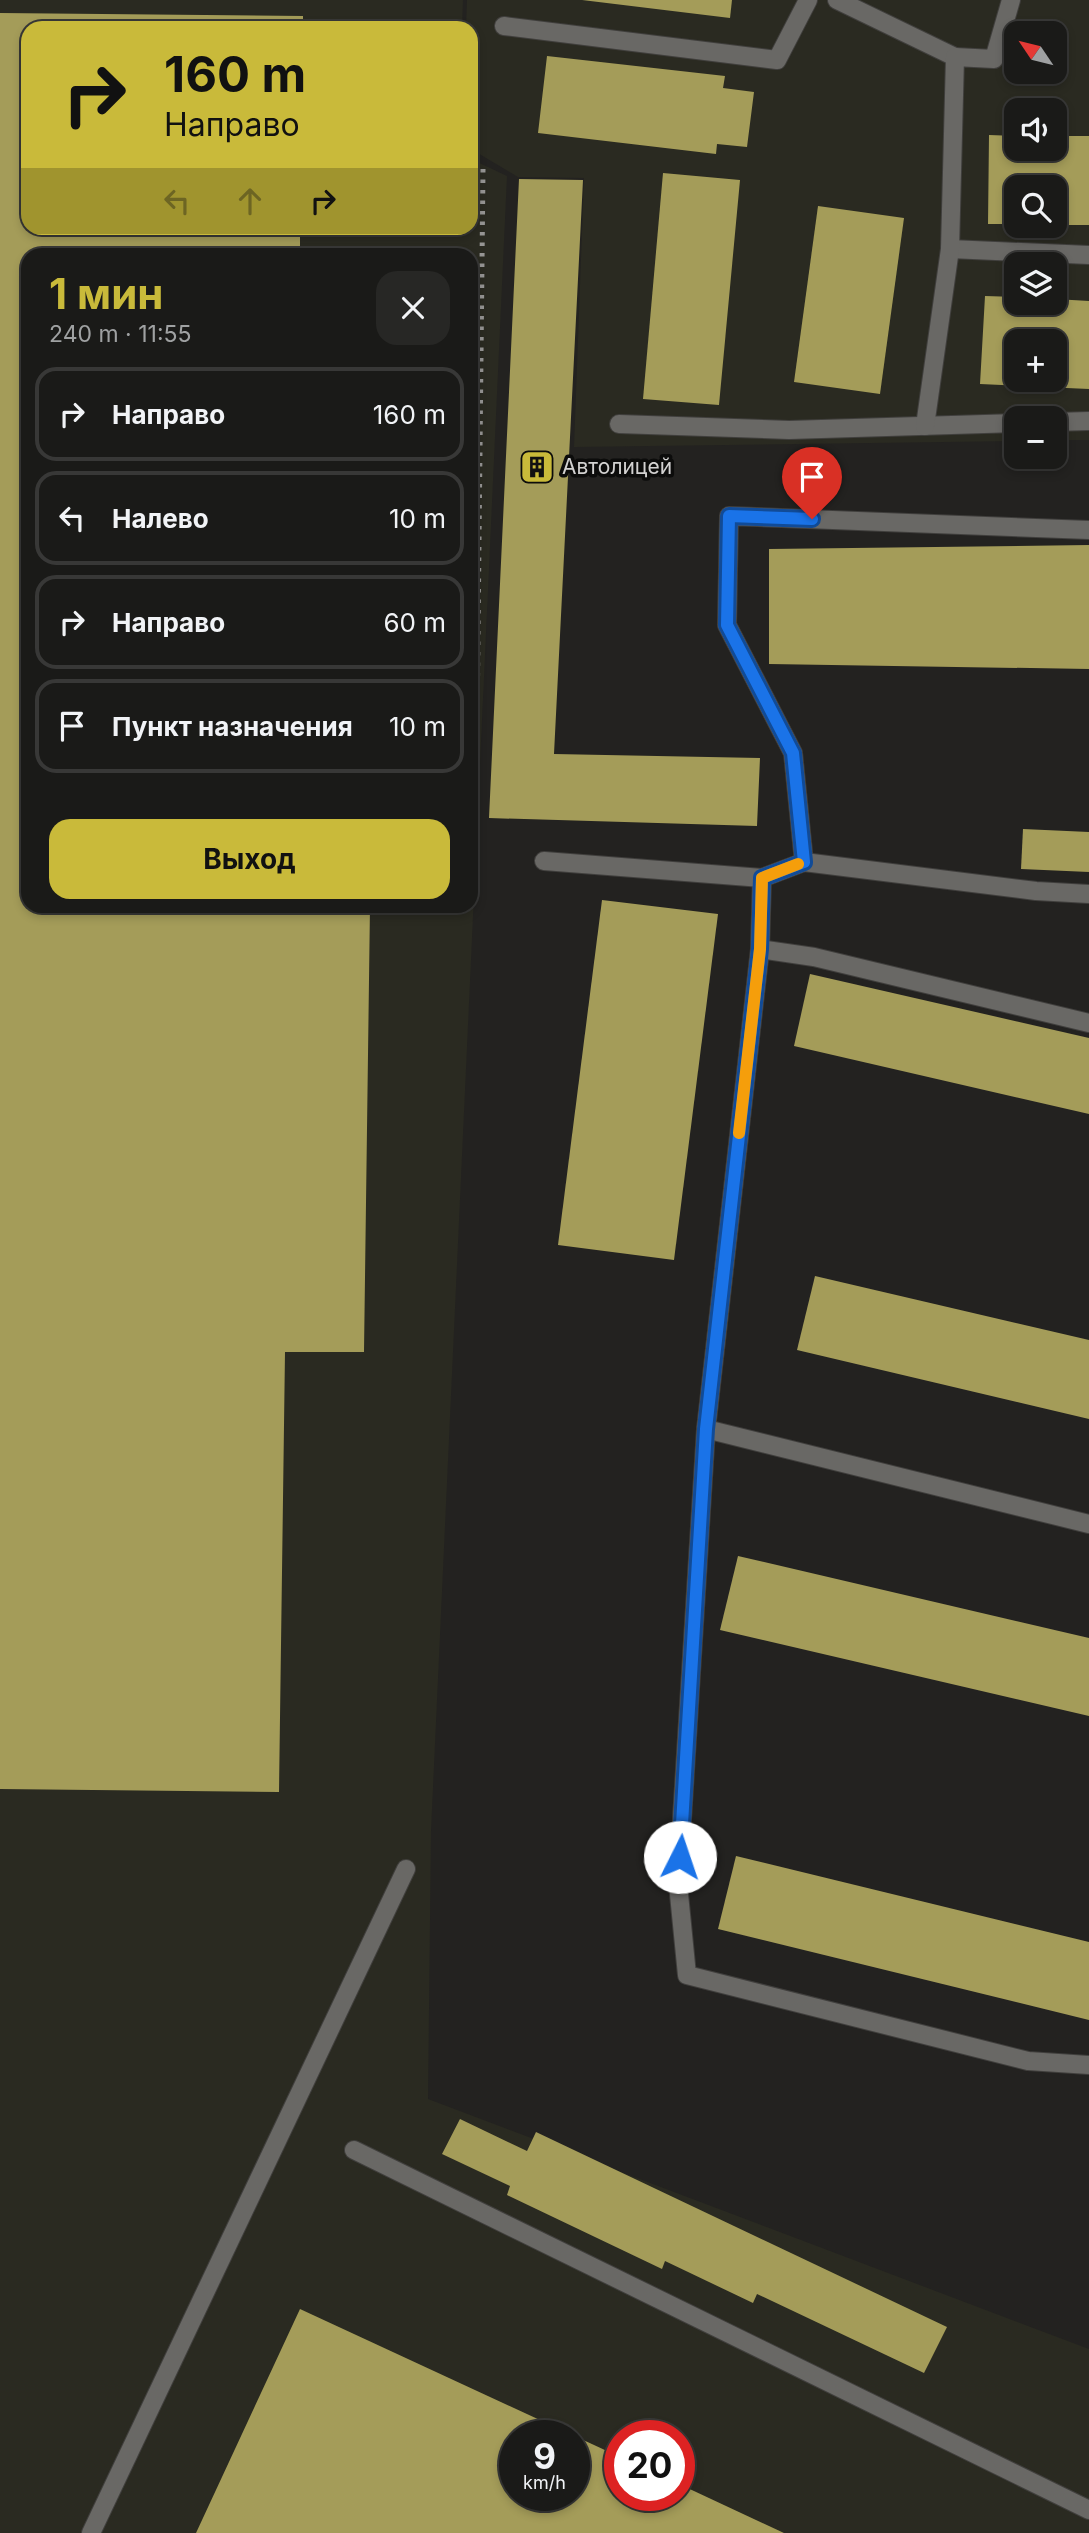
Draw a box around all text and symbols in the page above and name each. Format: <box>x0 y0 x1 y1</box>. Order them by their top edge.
north arrow <box>1004 21 1068 84</box>
map controls <box>1004 21 1067 469</box>
text: 160 m <box>164 45 306 104</box>
icon: right <box>49 49 140 140</box>
button: sound <box>1004 98 1067 161</box>
text: Направо <box>164 105 300 144</box>
button: search <box>1004 175 1067 238</box>
icon: left <box>158 182 196 220</box>
icon: ahead <box>231 182 269 220</box>
icon: right <box>304 182 342 220</box>
button: layers <box>1004 252 1067 315</box>
text: 1 мин <box>49 268 163 319</box>
button: close <box>376 271 450 345</box>
text: 240 m · 11:55 <box>49 320 192 348</box>
button: + <box>1004 329 1067 392</box>
icon: right <box>53 395 91 433</box>
text: Направо <box>112 399 225 430</box>
text: 160 m <box>373 399 446 430</box>
button: − <box>1004 406 1067 469</box>
pin <box>782 447 842 519</box>
building icon: Автолицей <box>518 448 556 486</box>
place label: Автолицей <box>562 454 672 479</box>
icon: arrive <box>793 458 831 496</box>
icon: left <box>53 499 91 537</box>
text: Налево <box>112 503 209 534</box>
text: 10 m <box>389 503 446 534</box>
icon: right <box>53 603 91 641</box>
text: Направо <box>112 607 225 638</box>
text: 60 m <box>383 607 446 638</box>
icon: arrive <box>53 707 91 745</box>
text: Пункт назначения <box>112 711 353 742</box>
text: 10 m <box>389 711 446 742</box>
button: Выход <box>49 819 450 899</box>
position arrow <box>643 1820 717 1894</box>
speed limit sign: 20 <box>604 2420 695 2511</box>
text: 9 <box>533 2435 556 2477</box>
text: km/h <box>523 2472 566 2493</box>

